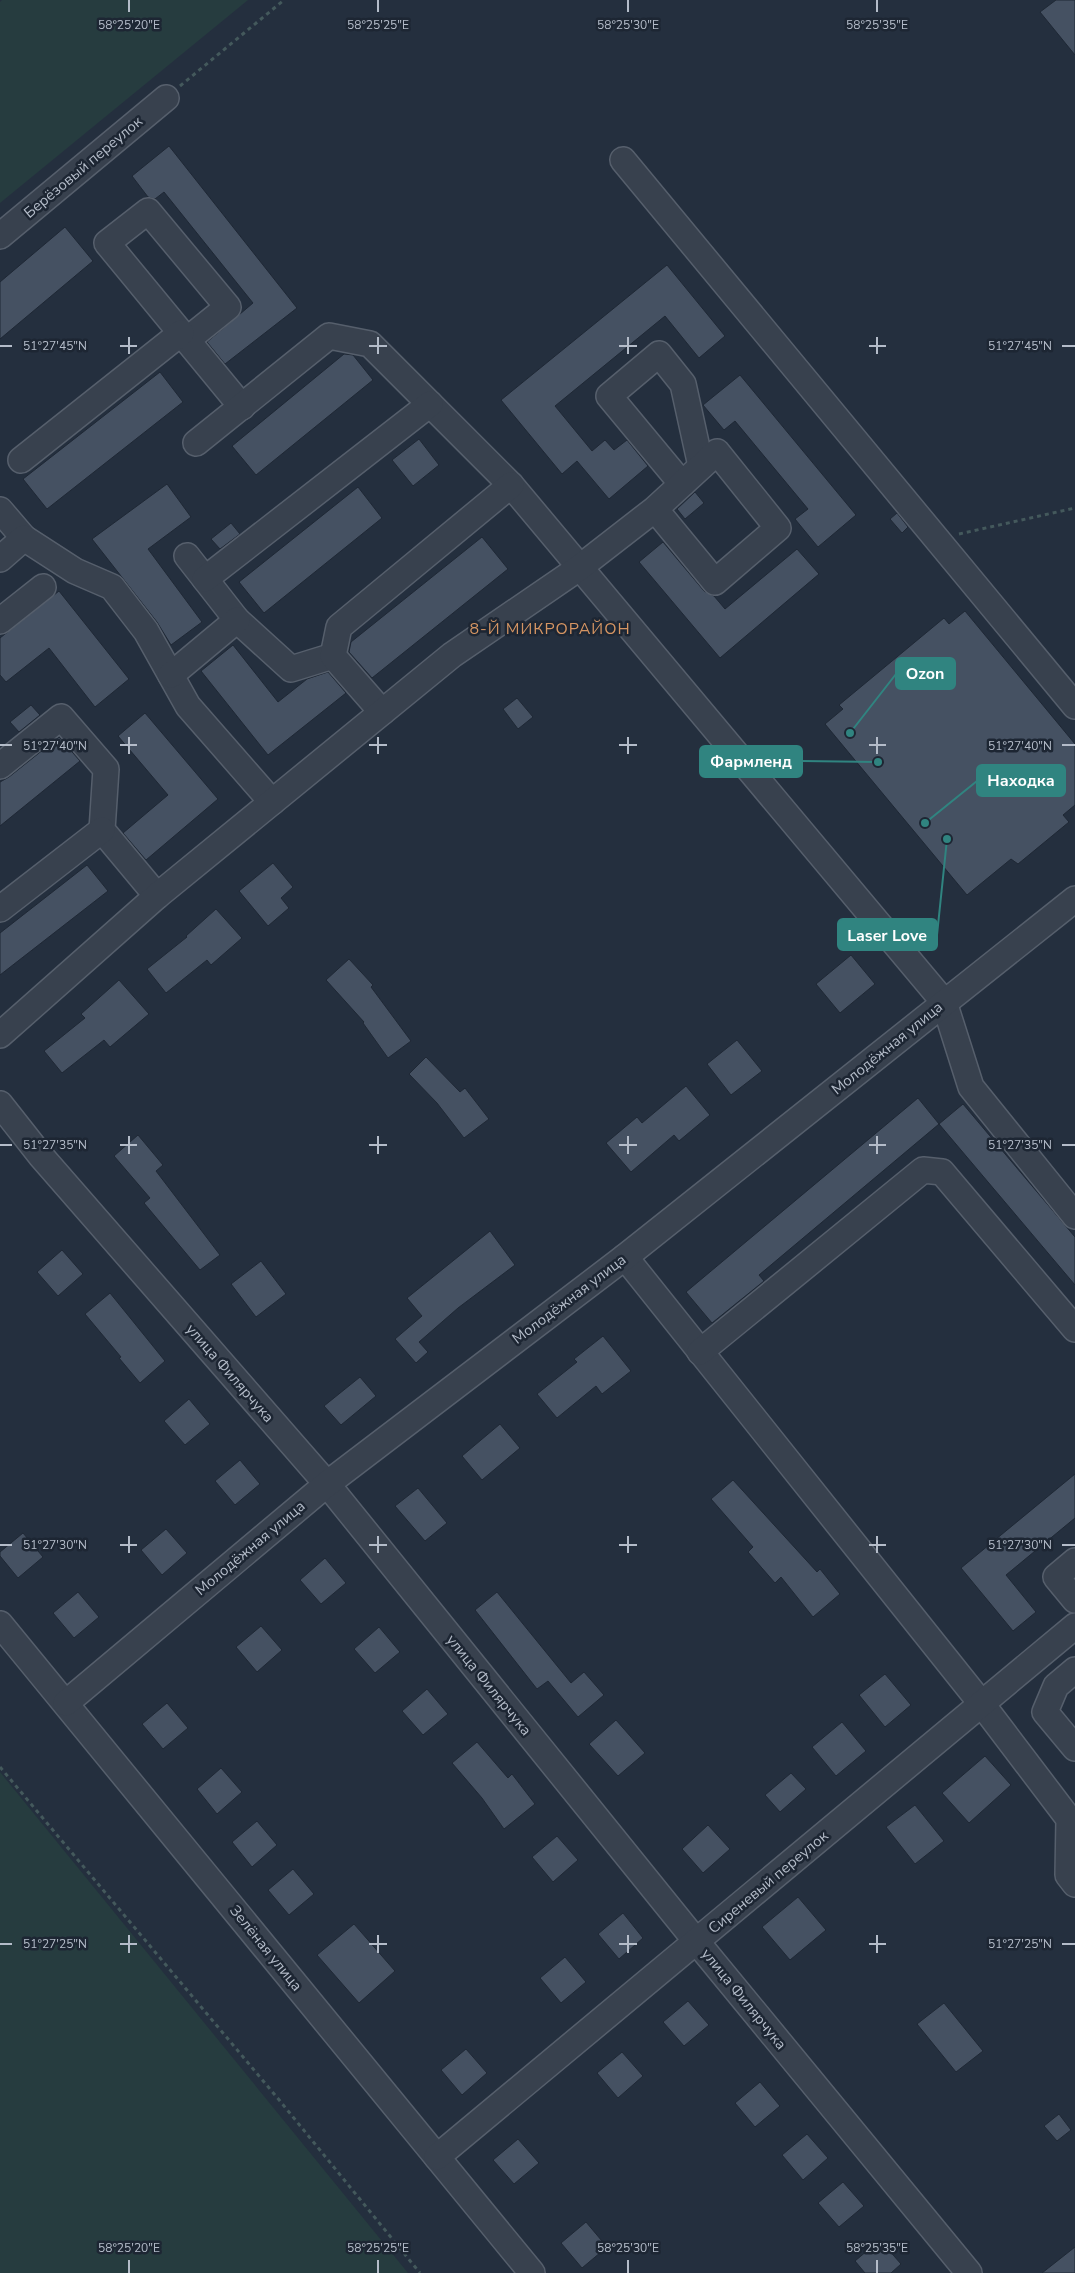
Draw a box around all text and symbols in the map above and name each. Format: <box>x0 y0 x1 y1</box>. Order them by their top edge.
text: 58°25'20"E <box>98 17 160 33</box>
text: 58°25'25"E <box>347 17 409 33</box>
text: 58°25'30"E <box>597 17 659 33</box>
text: 58°25'35"E <box>846 17 908 33</box>
street label: Берёзовый переулок <box>20 111 147 223</box>
text: 51°27'45"N <box>23 338 87 354</box>
text: 51°27'45"N <box>988 338 1052 354</box>
district label: 8-Й МИКРОРАЙОН <box>469 618 631 640</box>
callout: Ozon <box>896 658 955 689</box>
text: Ozon <box>906 663 944 685</box>
text: 51°27'40"N <box>23 738 87 754</box>
text: 51°27'40"N <box>988 738 1052 754</box>
callout: Фармленд <box>700 746 802 777</box>
text: Фармленд <box>710 751 792 773</box>
callout: Находка <box>977 765 1065 796</box>
text: Находка <box>987 770 1055 792</box>
callout: Laser Love <box>838 919 937 950</box>
text: Laser Love <box>847 925 927 947</box>
street label: Молодёжная улица <box>827 997 947 1099</box>
text: 51°27'35"N <box>23 1137 87 1153</box>
text: 51°27'35"N <box>988 1137 1052 1153</box>
street label: Молодёжная улица <box>508 1250 630 1348</box>
street label: улица Филярчука <box>182 1319 278 1427</box>
street label: Молодёжная улица <box>191 1496 309 1600</box>
text: 51°27'30"N <box>23 1537 87 1553</box>
text: 51°27'30"N <box>988 1537 1052 1553</box>
street label: улица Филярчука <box>442 1630 536 1740</box>
street label: Сиреневый переулок <box>704 1826 832 1938</box>
street label: Зелёная улица <box>225 1901 307 1995</box>
text: 51°27'25"N <box>23 1936 87 1952</box>
text: 51°27'25"N <box>988 1936 1052 1952</box>
street label: улица Филярчука <box>697 1944 791 2054</box>
text: 58°25'20"E <box>98 2240 160 2256</box>
text: 58°25'25"E <box>347 2240 409 2256</box>
text: 58°25'30"E <box>597 2240 659 2256</box>
text: 58°25'35"E <box>846 2240 908 2256</box>

